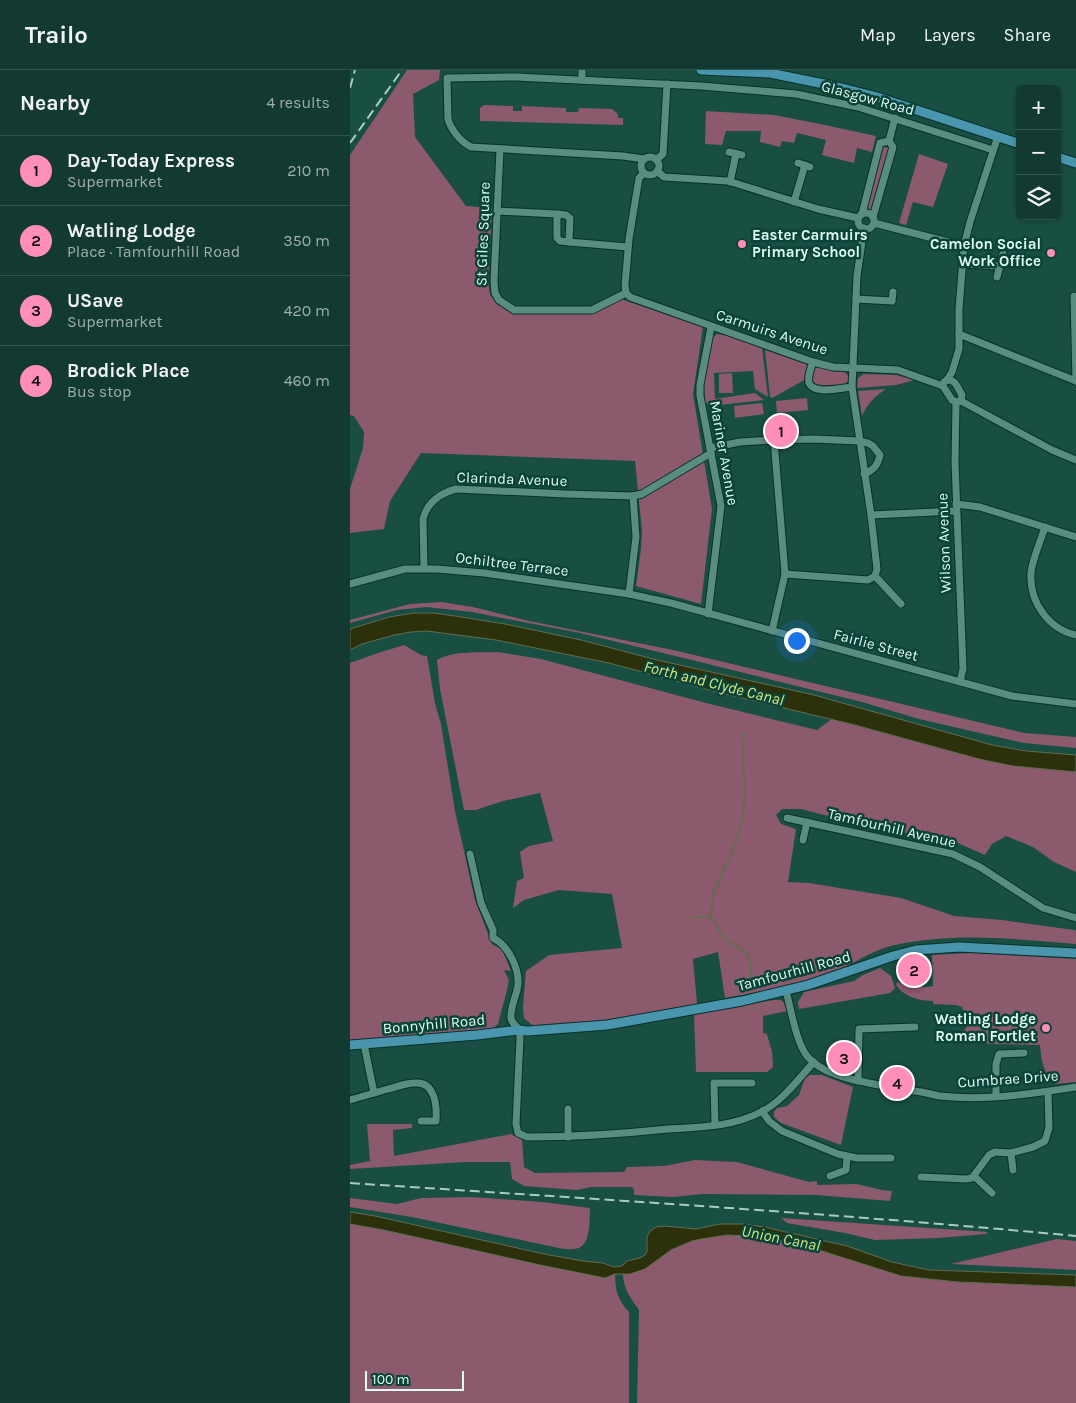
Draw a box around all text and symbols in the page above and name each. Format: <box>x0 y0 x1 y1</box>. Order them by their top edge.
text: Trailo <box>25 21 88 49</box>
text: Map <box>860 24 896 46</box>
text: Layers <box>924 24 976 46</box>
text: Share <box>1004 24 1051 46</box>
street label: Glasgow Road <box>819 77 917 119</box>
map controls <box>1016 85 1061 220</box>
button: + <box>1016 85 1061 130</box>
text: Nearby <box>20 91 90 115</box>
text: 4 results <box>266 93 330 112</box>
button: − <box>1016 130 1061 175</box>
text: Day-Today Express <box>67 150 235 172</box>
text: 1 <box>33 161 39 180</box>
text: 210 m <box>287 161 330 180</box>
text: Supermarket <box>67 172 163 191</box>
button: layers <box>1016 175 1061 220</box>
street label: St Giles Square <box>472 182 494 286</box>
text: Watling Lodge <box>67 220 196 242</box>
place label: Easter Carmuirs Primary School <box>752 226 868 261</box>
text: 2 <box>31 231 41 250</box>
text: 350 m <box>283 231 330 250</box>
place label: Camelon Social Work Office <box>930 235 1041 270</box>
marker: Easter Carmuirs Primary School <box>736 238 748 250</box>
text: Place · Tamfourhill Road <box>67 242 240 261</box>
marker: Camelon Social Work Office <box>1045 247 1057 259</box>
text: USave <box>67 290 123 312</box>
text: 3 <box>31 301 41 320</box>
text: 420 m <box>284 301 330 320</box>
street label: Carmuirs Avenue <box>714 305 830 359</box>
text: Supermarket <box>67 312 163 331</box>
text: Brodick Place <box>67 360 190 382</box>
text: 4 <box>31 371 41 390</box>
text: 460 m <box>284 371 330 390</box>
text: Bus stop <box>67 382 131 401</box>
street label: Mariner Avenue <box>706 399 742 507</box>
pin: 1 <box>765 412 797 450</box>
street label: Clarinda Avenue <box>456 468 568 490</box>
street label: Wilson Avenue <box>933 493 955 593</box>
street label: Ochiltree Terrace <box>454 548 570 580</box>
street label: Fairlie Street <box>832 625 921 665</box>
your location <box>784 628 810 654</box>
water label: Forth and Clyde Canal <box>642 656 786 710</box>
street label: Tamfourhill Avenue <box>826 804 958 852</box>
street label: Tamfourhill Road <box>735 947 853 995</box>
pin: 2 <box>898 951 930 989</box>
place label: Watling Lodge Roman Fortlet <box>935 1010 1036 1045</box>
street label: Bonnyhill Road <box>382 1011 486 1037</box>
marker: Watling Lodge Roman Fortlet <box>1040 1022 1052 1034</box>
pin: 3 <box>828 1039 860 1077</box>
pin: 4 <box>881 1064 913 1102</box>
street label: Cumbrae Drive <box>957 1066 1059 1092</box>
water label: Union Canal <box>740 1221 822 1255</box>
scale bar <box>365 1368 464 1391</box>
text: 100 m <box>372 1371 410 1388</box>

